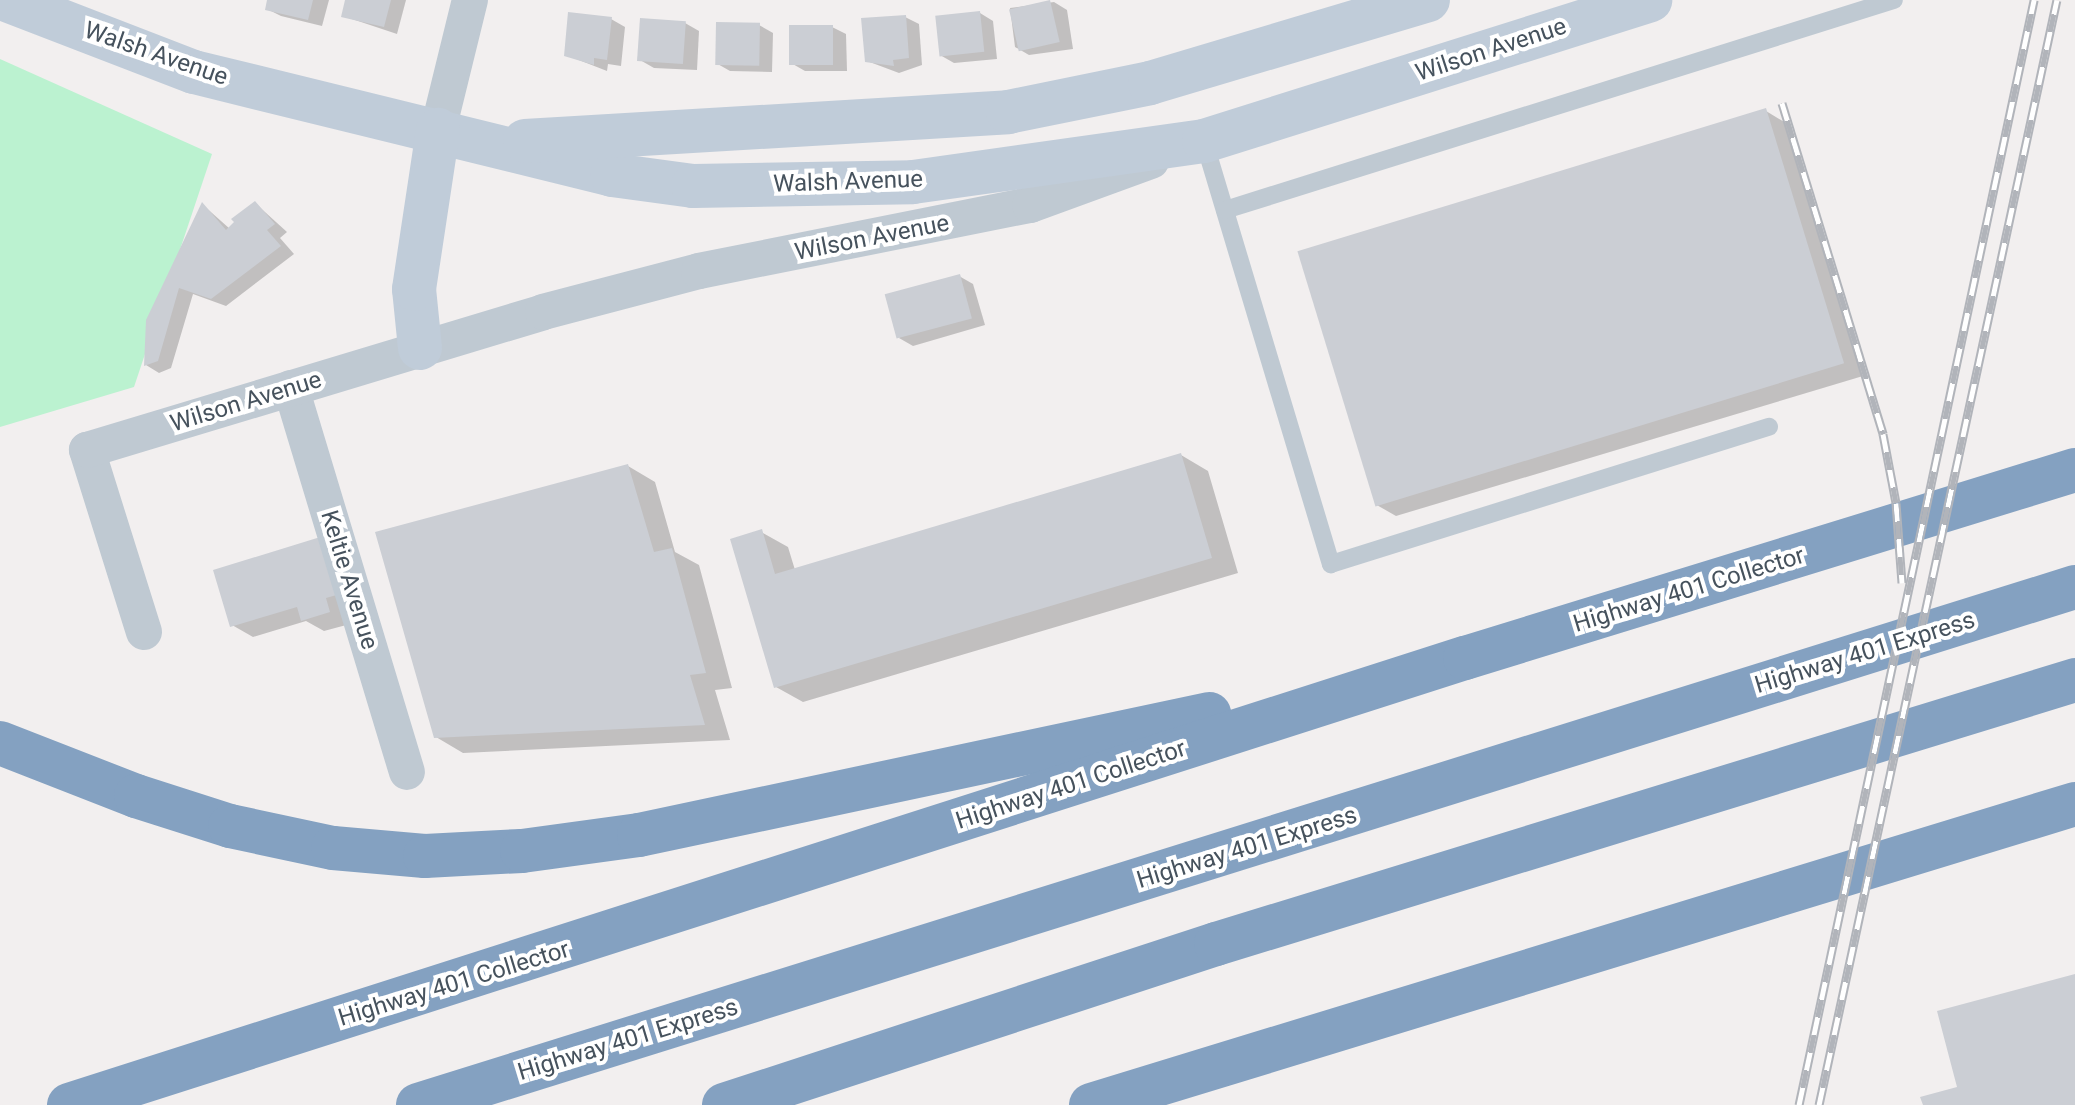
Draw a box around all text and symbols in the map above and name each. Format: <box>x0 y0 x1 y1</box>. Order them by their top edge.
street label: Wilson Avenue <box>1412 12 1570 88</box>
street label: Walsh Avenue <box>80 16 232 92</box>
street label: Walsh Avenue <box>773 165 923 199</box>
street label: Wilson Avenue <box>792 209 952 267</box>
street label: Wilson Avenue <box>167 365 325 439</box>
street label: Keltie Avenue <box>314 507 384 653</box>
street label: Highway 401 Collector <box>1570 541 1808 639</box>
street label: Highway 401 Express <box>1751 606 1979 700</box>
street label: Highway 401 Collector <box>952 734 1190 836</box>
street label: Highway 401 Express <box>1133 801 1361 895</box>
street label: Highway 401 Collector <box>335 935 573 1033</box>
street label: Highway 401 Express <box>514 993 742 1087</box>

